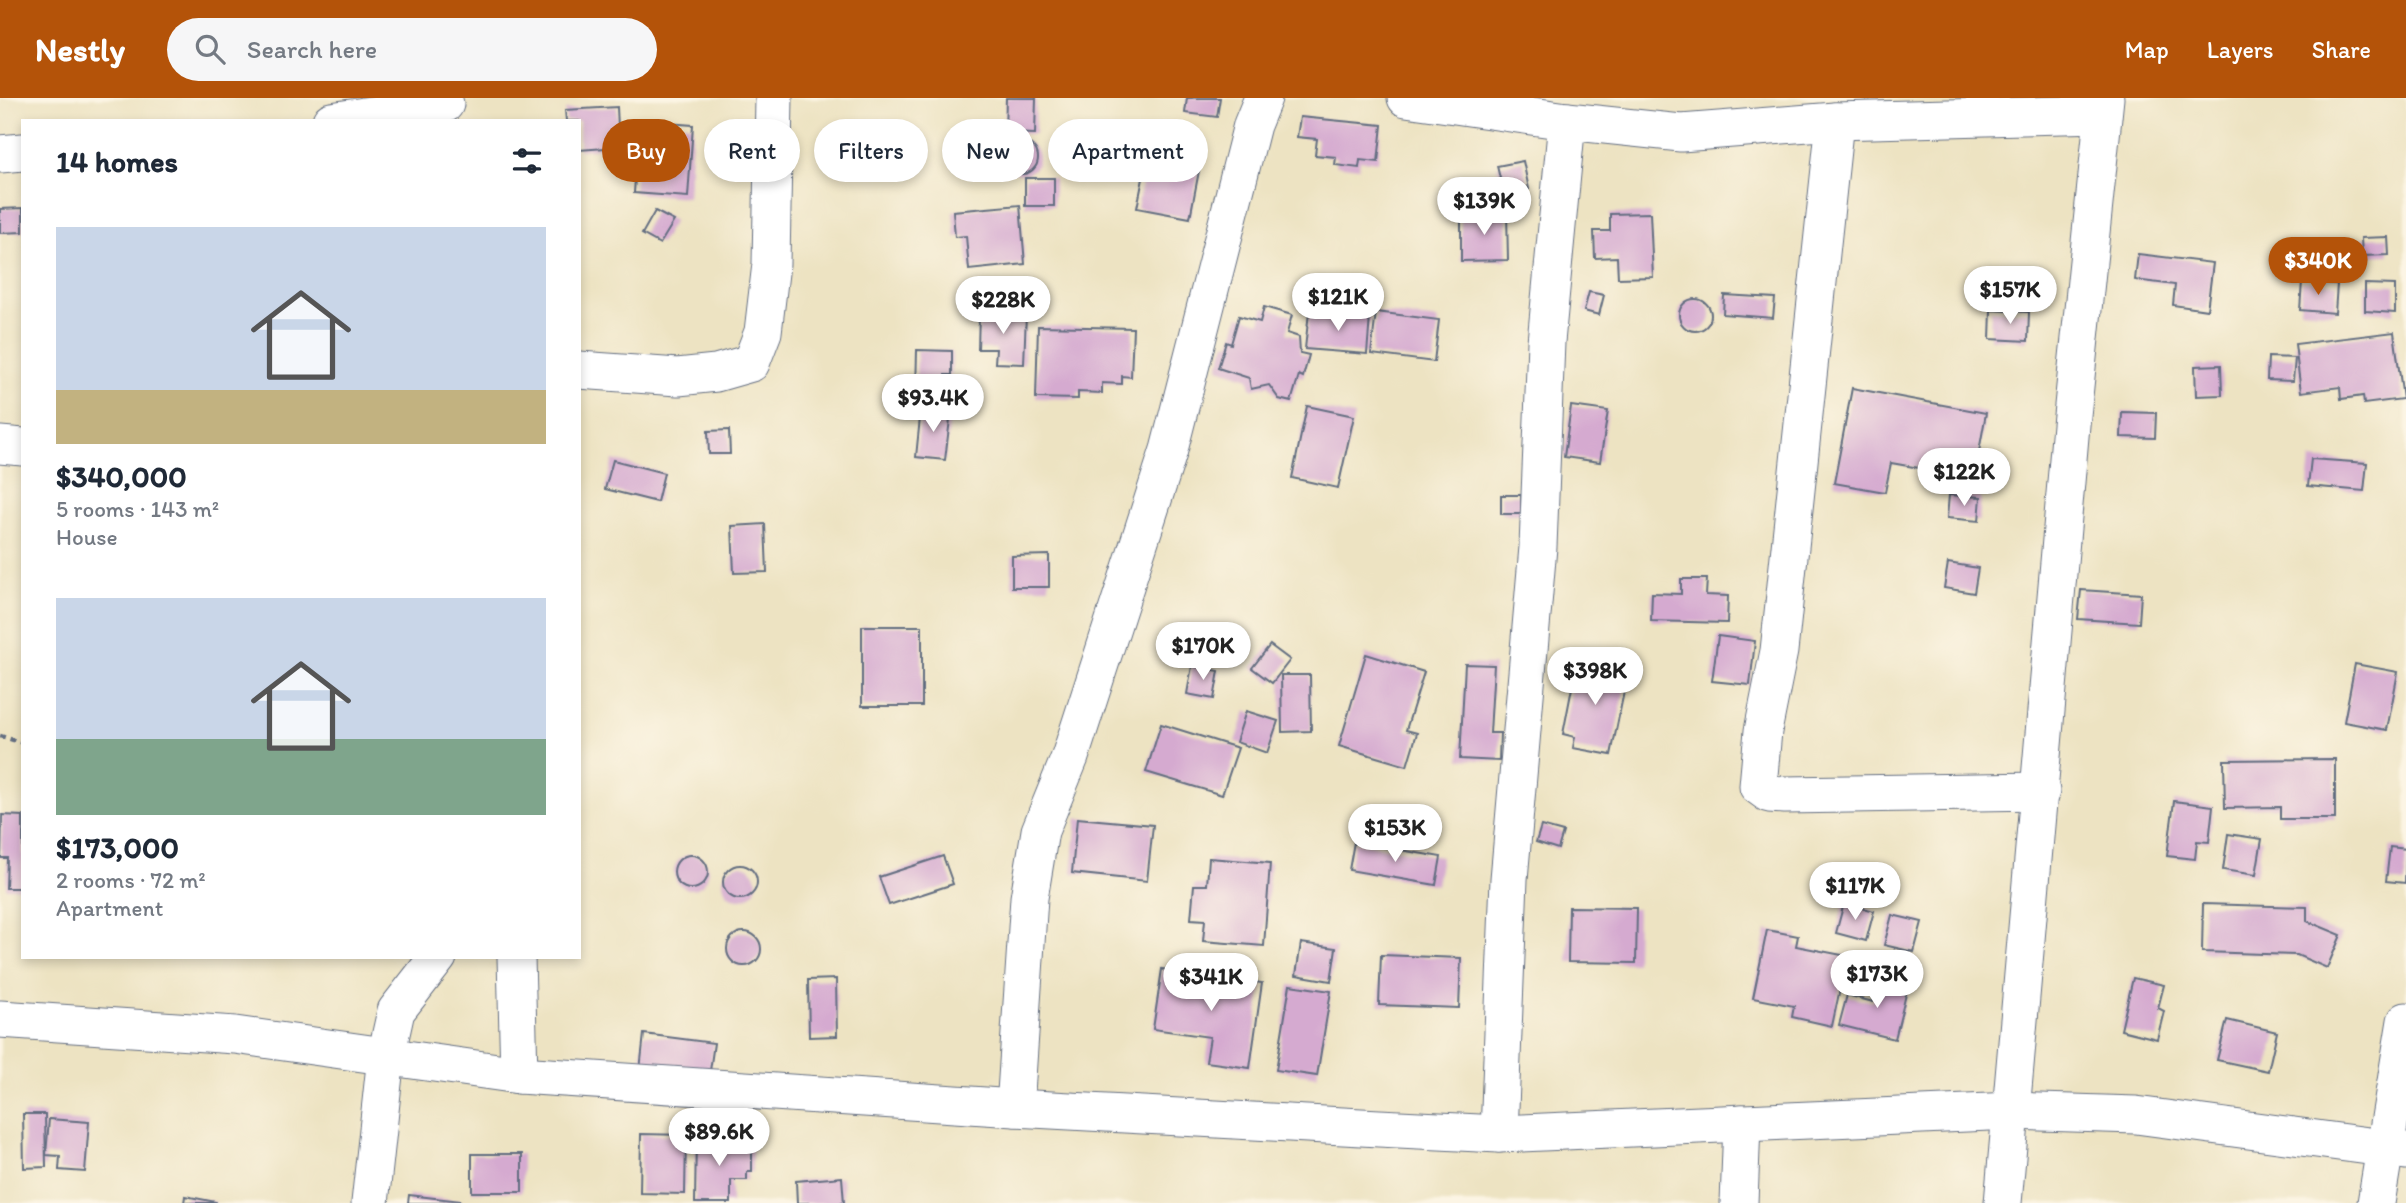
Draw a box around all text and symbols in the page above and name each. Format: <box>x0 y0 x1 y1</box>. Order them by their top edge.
search box <box>167 18 657 81</box>
text: Nestly <box>35 30 125 69</box>
icon: search <box>191 30 229 68</box>
text: Search here <box>247 33 377 65</box>
text: Map <box>2125 35 2169 64</box>
text: Layers <box>2207 35 2274 64</box>
text: Share <box>2312 35 2371 64</box>
chip: Buy <box>602 119 690 182</box>
chip: Rent <box>704 119 800 182</box>
chip: Filters <box>814 119 928 182</box>
chip: New <box>942 119 1034 182</box>
chip: Apartment <box>1048 119 1208 182</box>
icon: filters <box>508 142 546 180</box>
text: 14 homes <box>56 143 178 180</box>
pin: $139K <box>1435 178 1533 237</box>
text: $139K <box>1453 186 1515 214</box>
pin: $340K <box>2269 238 2367 297</box>
text: $340K <box>2285 246 2351 274</box>
pin: $157K <box>1961 266 2059 326</box>
icon: home <box>238 272 364 398</box>
pin: $121K <box>1289 274 1387 333</box>
text: $157K <box>1980 275 2040 303</box>
pin: $228K <box>954 276 1052 336</box>
text: $121K <box>1308 282 1368 310</box>
text: $228K <box>971 285 1035 313</box>
pin: $93.4K <box>876 374 990 434</box>
text: $93.4K <box>898 383 968 411</box>
pin: $122K <box>1915 448 2013 508</box>
text: $122K <box>1933 457 1995 485</box>
text: $340,000 <box>56 458 187 495</box>
text: 5 rooms · 143 m² <box>56 495 219 523</box>
text: House <box>56 523 118 551</box>
pin: $170K <box>1154 622 1252 682</box>
text: $170K <box>1172 631 1234 659</box>
icon: home <box>238 643 364 769</box>
pin: $398K <box>1546 648 1644 707</box>
text: $398K <box>1563 656 1627 684</box>
pin: $153K <box>1346 804 1444 864</box>
text: $153K <box>1364 813 1426 841</box>
text: $173,000 <box>56 829 179 866</box>
pin: $117K <box>1806 862 1904 922</box>
text: 2 rooms · 72 m² <box>56 866 206 894</box>
text: $117K <box>1825 871 1885 899</box>
text: Apartment <box>56 894 163 922</box>
pin: $173K <box>1828 950 1926 1010</box>
pin: $341K <box>1162 954 1260 1013</box>
text: $173K <box>1847 959 1907 987</box>
text: $341K <box>1179 962 1243 990</box>
pin: $89.6K <box>662 1108 776 1168</box>
text: $89.6K <box>685 1117 753 1145</box>

